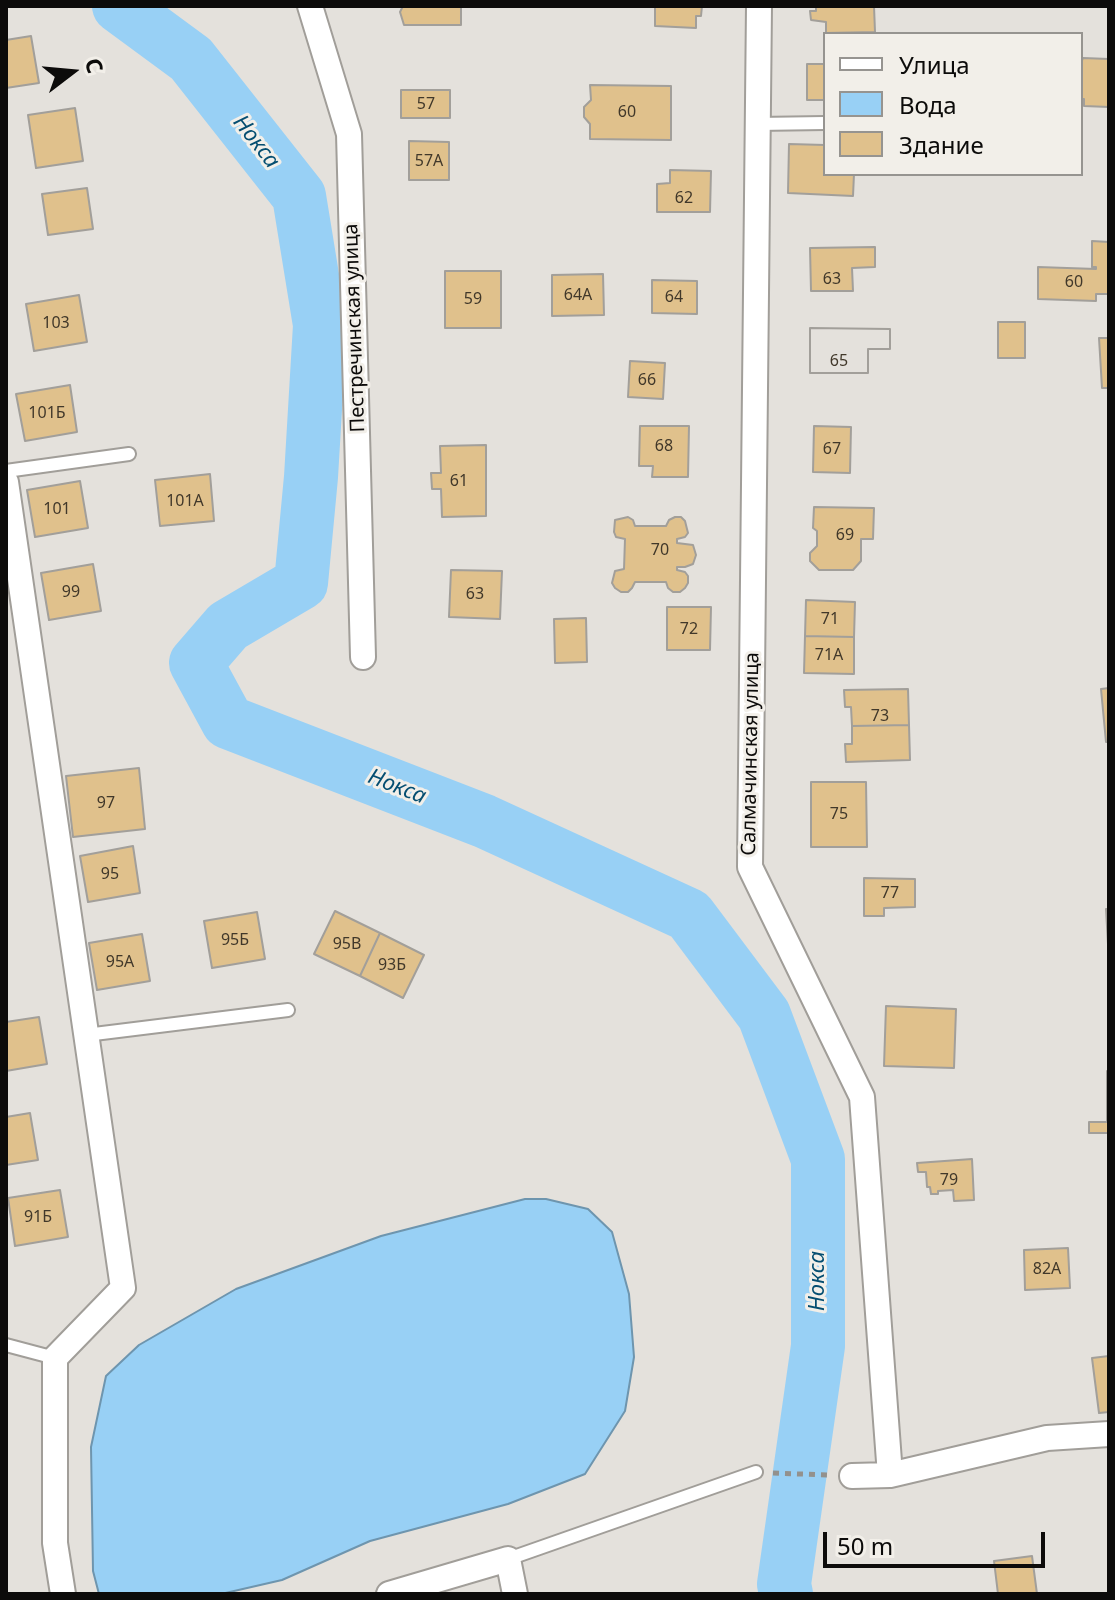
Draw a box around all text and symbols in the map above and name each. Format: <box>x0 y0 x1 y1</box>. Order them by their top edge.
north arrow <box>32 32 112 112</box>
legend <box>823 32 1083 176</box>
text: Улица <box>899 48 970 81</box>
text: С <box>79 54 111 76</box>
text: Вода <box>899 88 957 121</box>
house number: 57 <box>417 94 435 114</box>
house number: 60 <box>618 102 636 122</box>
water label: Нокса <box>227 110 285 174</box>
text: Здание <box>899 128 984 161</box>
house number: 57А <box>415 151 443 171</box>
house number: 62 <box>675 188 693 208</box>
street label: Пестречинская улица <box>339 223 371 433</box>
house number: 63 <box>823 269 841 289</box>
house number: 60 <box>1065 272 1083 292</box>
house number: 64А <box>564 285 592 305</box>
house number: 64 <box>665 287 683 307</box>
house number: 59 <box>464 289 482 309</box>
house number: 103 <box>42 313 70 333</box>
house number: 65 <box>830 351 848 371</box>
house number: 66 <box>638 370 656 390</box>
house number: 101Б <box>28 403 66 423</box>
house number: 68 <box>655 436 673 456</box>
house number: 67 <box>823 439 841 459</box>
house number: 61 <box>450 471 468 491</box>
house number: 101А <box>166 491 204 511</box>
house number: 101 <box>43 499 71 519</box>
house number: 69 <box>836 525 854 545</box>
house number: 70 <box>651 540 669 560</box>
house number: 99 <box>62 582 80 602</box>
house number: 63 <box>466 584 484 604</box>
house number: 71 <box>821 609 839 629</box>
house number: 72 <box>680 619 698 639</box>
house number: 71А <box>815 645 843 665</box>
street label: Салмачинская улица <box>737 652 765 856</box>
house number: 73 <box>871 706 889 726</box>
water label: Нокса <box>364 764 430 810</box>
house number: 97 <box>97 793 115 813</box>
house number: 75 <box>830 804 848 824</box>
house number: 95 <box>101 864 119 884</box>
house number: 77 <box>881 883 899 903</box>
house number: 95Б <box>221 930 249 950</box>
house number: 95В <box>333 934 361 954</box>
house number: 95А <box>106 952 134 972</box>
house number: 93Б <box>378 955 406 975</box>
house number: 79 <box>940 1170 958 1190</box>
house number: 91Б <box>24 1207 52 1227</box>
water label: Нокса <box>805 1251 831 1311</box>
house number: 82А <box>1033 1259 1061 1279</box>
scale bar <box>827 1516 1049 1566</box>
text: 50 m <box>837 1529 893 1562</box>

